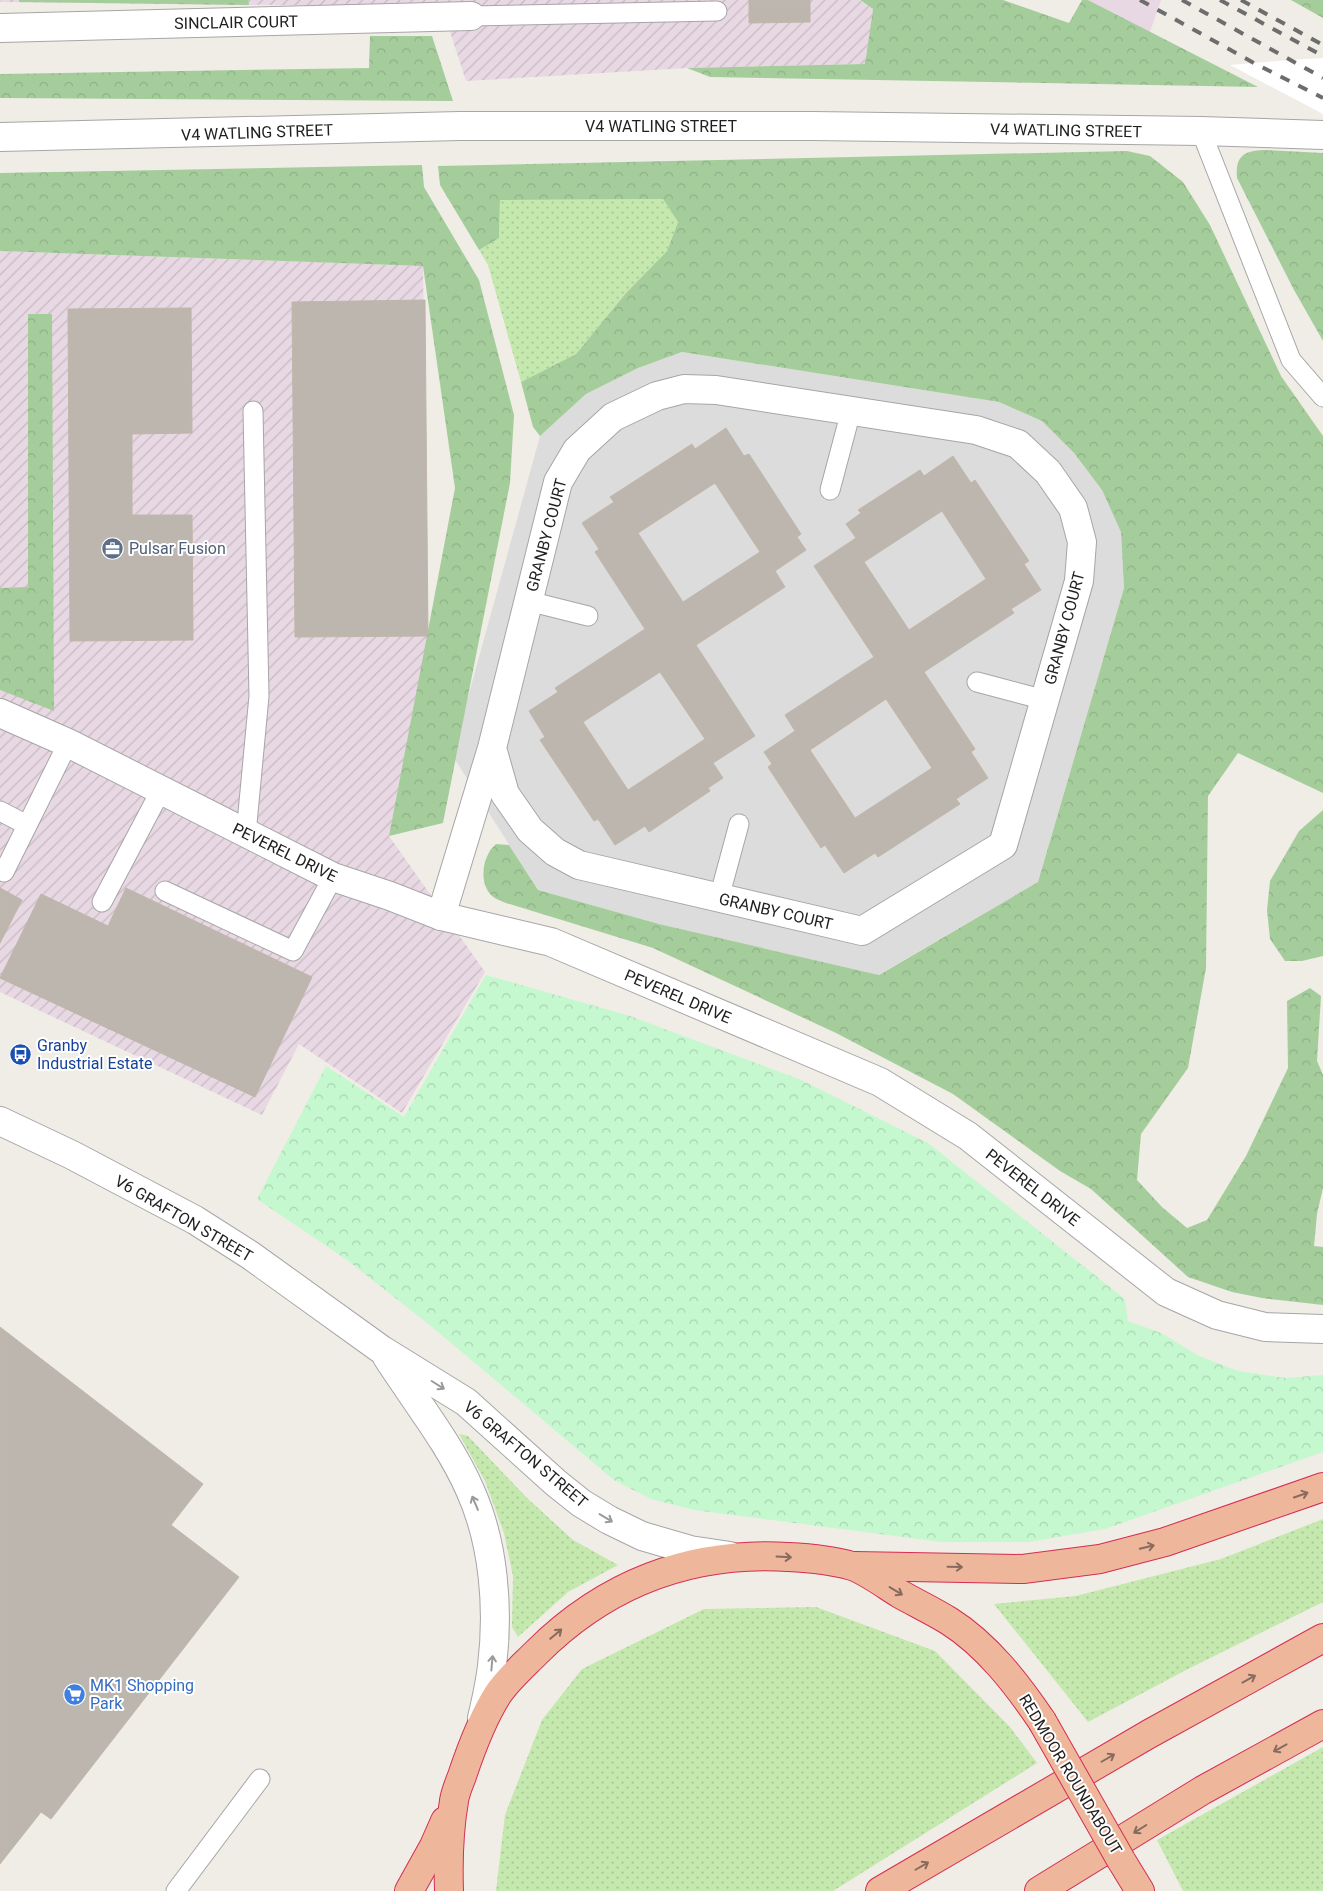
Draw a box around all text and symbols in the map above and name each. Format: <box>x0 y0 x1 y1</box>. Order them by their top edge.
street label: SINCLAIR COURT <box>174 12 298 33</box>
street label: V4 WATLING STREET <box>585 117 737 136</box>
street label: V4 WATLING STREET <box>181 120 334 145</box>
street label: V4 WATLING STREET <box>990 120 1143 141</box>
street label: GRANBY COURT <box>522 476 571 594</box>
office icon: Pulsar Fusion <box>101 536 125 560</box>
place label: Pulsar Fusion <box>129 539 226 558</box>
street label: GRANBY COURT <box>1040 569 1089 687</box>
street label: PEVEREL DRIVE <box>229 819 340 886</box>
street label: GRANBY COURT <box>717 889 835 934</box>
street label: PEVEREL DRIVE <box>622 965 734 1027</box>
place label: Granby Industrial Estate <box>37 1036 152 1073</box>
bus stop icon: Granby Industrial Estate <box>9 1042 33 1066</box>
street label: PEVEREL DRIVE <box>982 1145 1083 1230</box>
street label: V6 GRAFTON STREET <box>112 1171 256 1266</box>
one-way arrow <box>431 1380 445 1390</box>
street label: V6 GRAFTON STREET <box>460 1397 592 1512</box>
one-way arrow <box>1293 1489 1309 1499</box>
one-way arrow <box>470 1496 480 1511</box>
one-way arrow <box>598 1514 612 1524</box>
one-way arrow <box>1139 1542 1155 1551</box>
one-way arrow <box>775 1552 791 1561</box>
one-way arrow <box>946 1562 963 1572</box>
one-way arrow <box>888 1587 902 1597</box>
one-way arrow <box>549 1629 562 1640</box>
one-way arrow <box>487 1655 497 1671</box>
one-way arrow <box>1242 1673 1256 1683</box>
place label: MK1 Shopping Park <box>90 1676 194 1713</box>
supermarket icon: MK1 Shopping Park <box>62 1682 86 1706</box>
street label: REDMOOR ROUNDABOUT <box>1015 1691 1126 1858</box>
one-way arrow <box>1273 1743 1288 1753</box>
one-way arrow <box>1100 1753 1115 1763</box>
one-way arrow <box>1133 1825 1147 1835</box>
one-way arrow <box>914 1861 929 1871</box>

